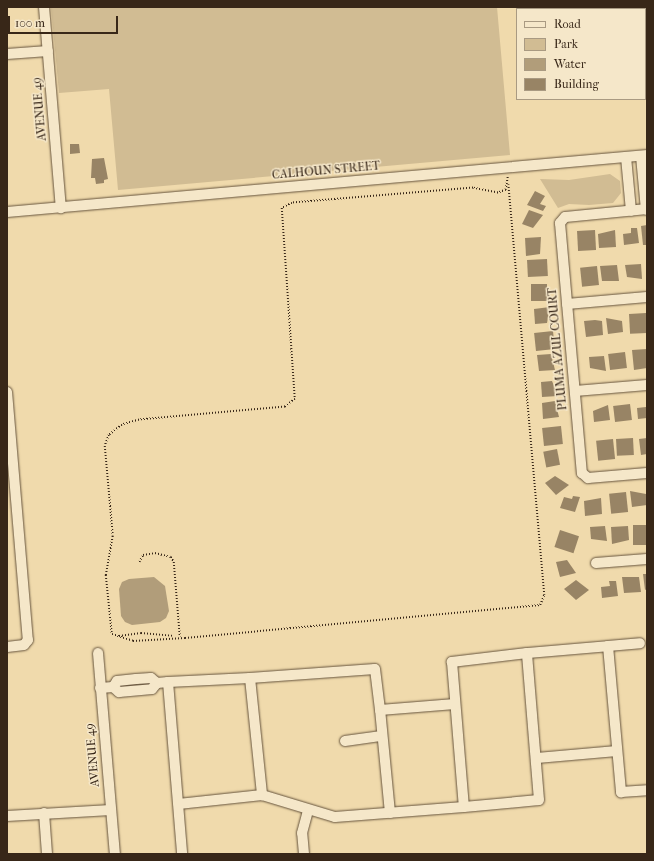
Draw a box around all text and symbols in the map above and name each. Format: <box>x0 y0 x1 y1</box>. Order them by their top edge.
scale bar <box>10 8 120 34</box>
legend <box>516 8 646 100</box>
text: 100 m <box>15 16 45 30</box>
text: Road <box>554 17 581 31</box>
text: Park <box>554 37 578 51</box>
text: Water <box>554 57 586 71</box>
street label: AVENUE 49 <box>30 77 50 141</box>
text: Building <box>554 77 599 91</box>
street label: CALHOUN STREET <box>271 159 381 183</box>
street label: PLUMA AZUL COURT <box>545 287 571 411</box>
street label: AVENUE 49 <box>83 723 103 787</box>

